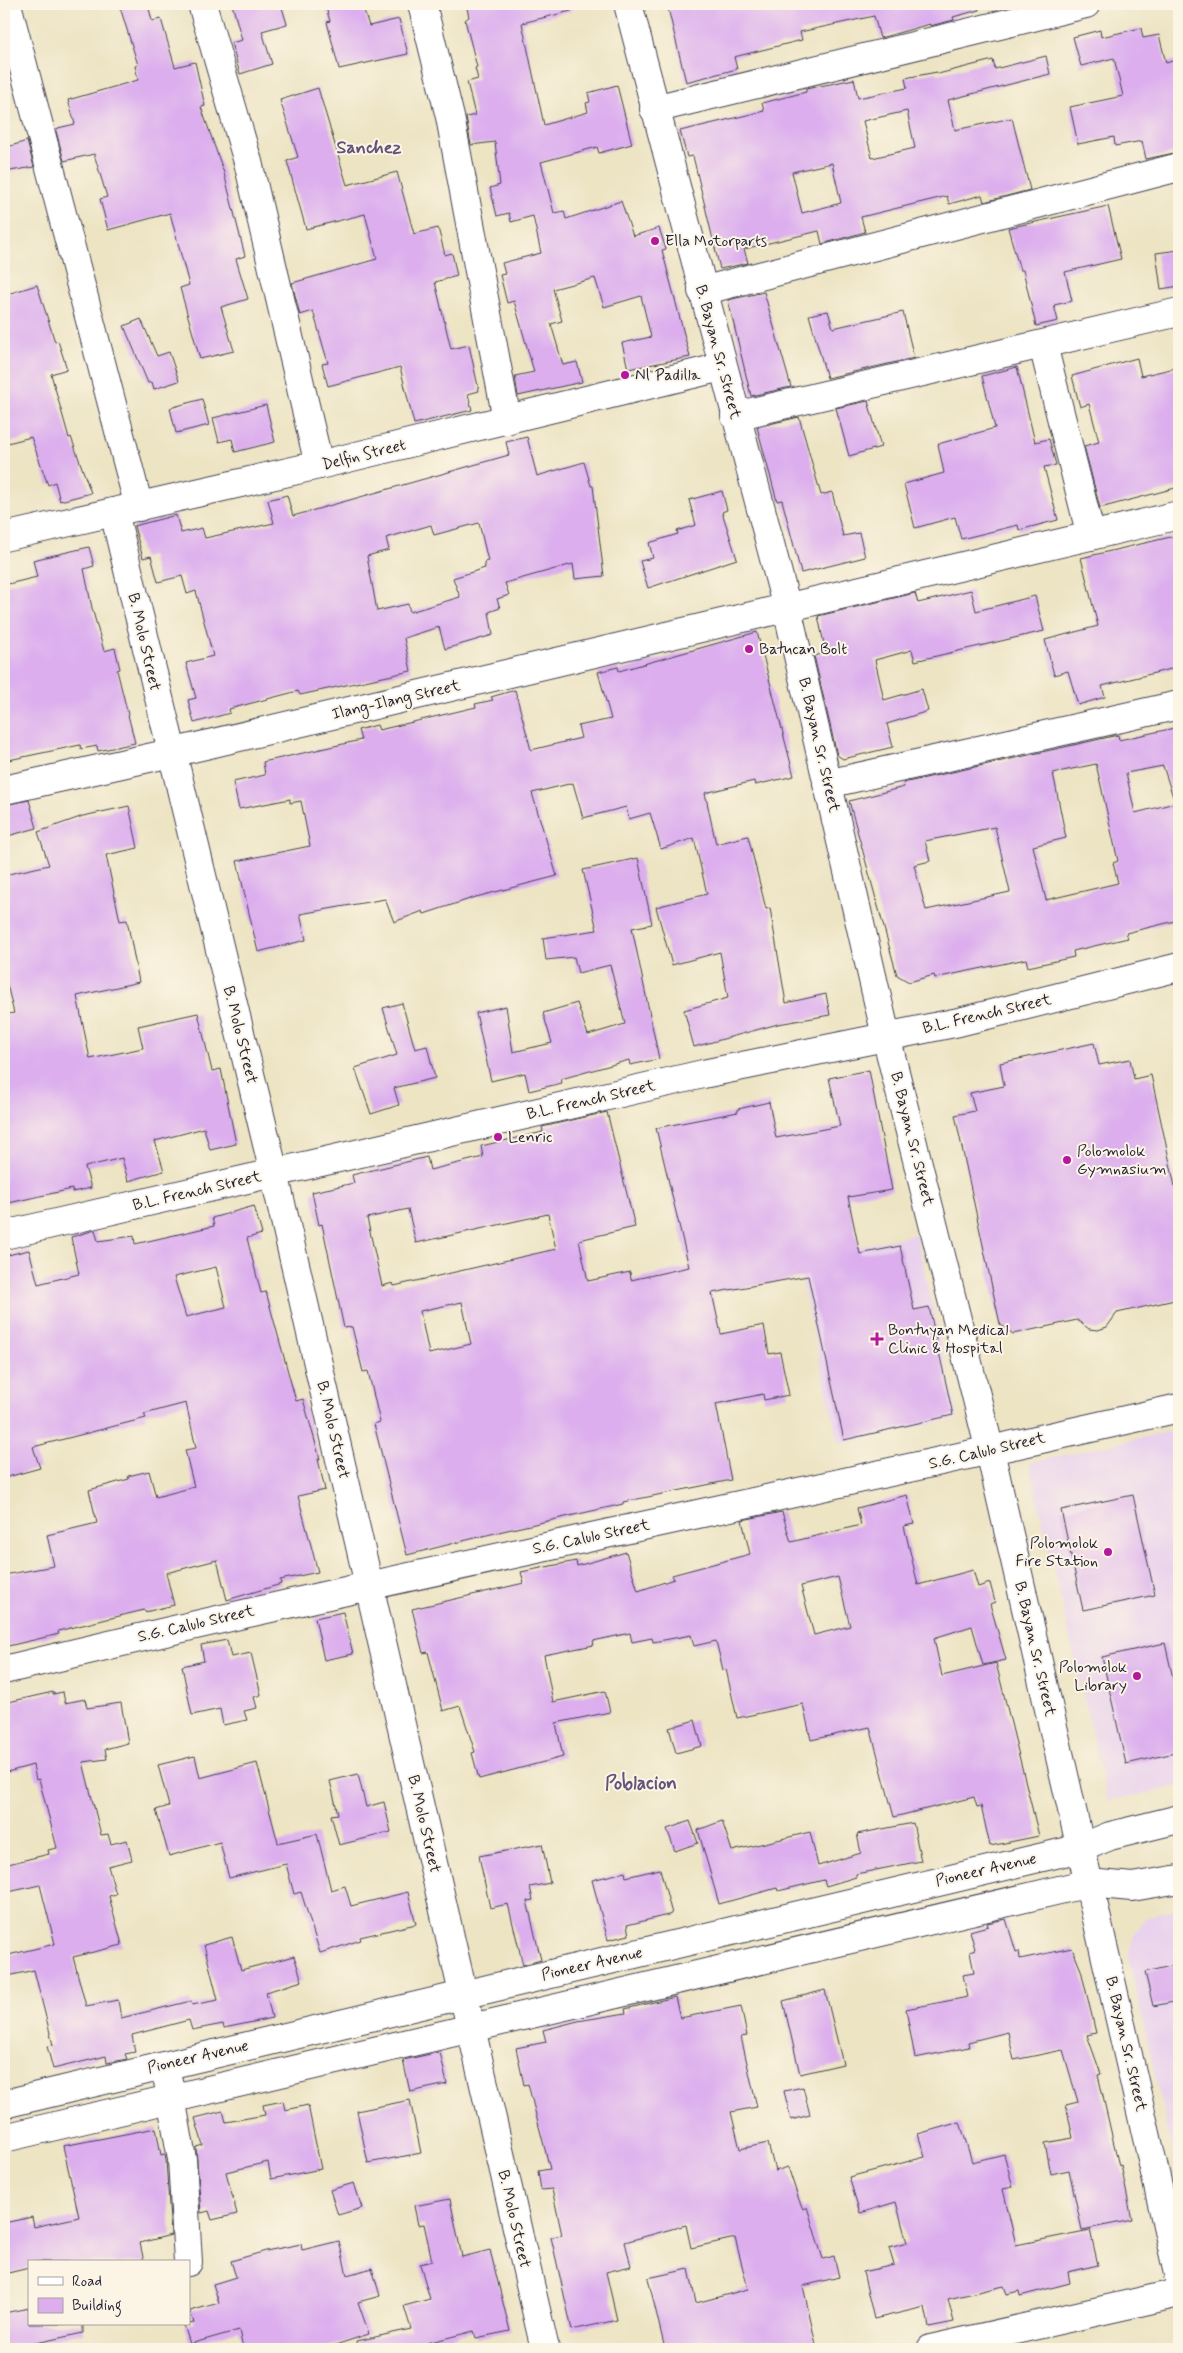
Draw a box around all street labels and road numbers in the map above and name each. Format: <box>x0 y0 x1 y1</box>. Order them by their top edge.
street label: B. Bayan Sr. Street <box>690 283 746 422</box>
street label: Delfin Street <box>320 434 408 476</box>
street label: B. Molo Street <box>123 591 166 694</box>
street label: Ilang-Ilang Street <box>330 675 463 726</box>
street label: B. Bayan Sr. Street <box>793 675 845 815</box>
street label: B. Molo Street <box>218 984 262 1086</box>
street label: B.L. French Street <box>921 989 1054 1039</box>
street label: B. Bayan Sr. Street <box>885 1070 939 1209</box>
street label: B.L. French Street <box>525 1075 658 1125</box>
street label: B.L. French Street <box>131 1166 264 1216</box>
street label: B. Molo Street <box>312 1379 355 1482</box>
street label: S.G. Calulo Street <box>927 1427 1048 1475</box>
street label: S.G. Calulo Street <box>531 1514 652 1560</box>
street label: B. Bayan Sr. Street <box>1009 1579 1061 1719</box>
street label: S.G. Calulo Street <box>136 1600 257 1648</box>
street label: B. Molo Street <box>403 1773 446 1876</box>
street label: Pioneer Avenue <box>933 1848 1039 1892</box>
street label: Pioneer Avenue <box>539 1942 645 1986</box>
street label: B. Bayan Sr. Street <box>1100 1974 1152 2114</box>
street label: Pioneer Avenue <box>145 2035 251 2079</box>
street label: B. Molo Street <box>493 2168 536 2271</box>

